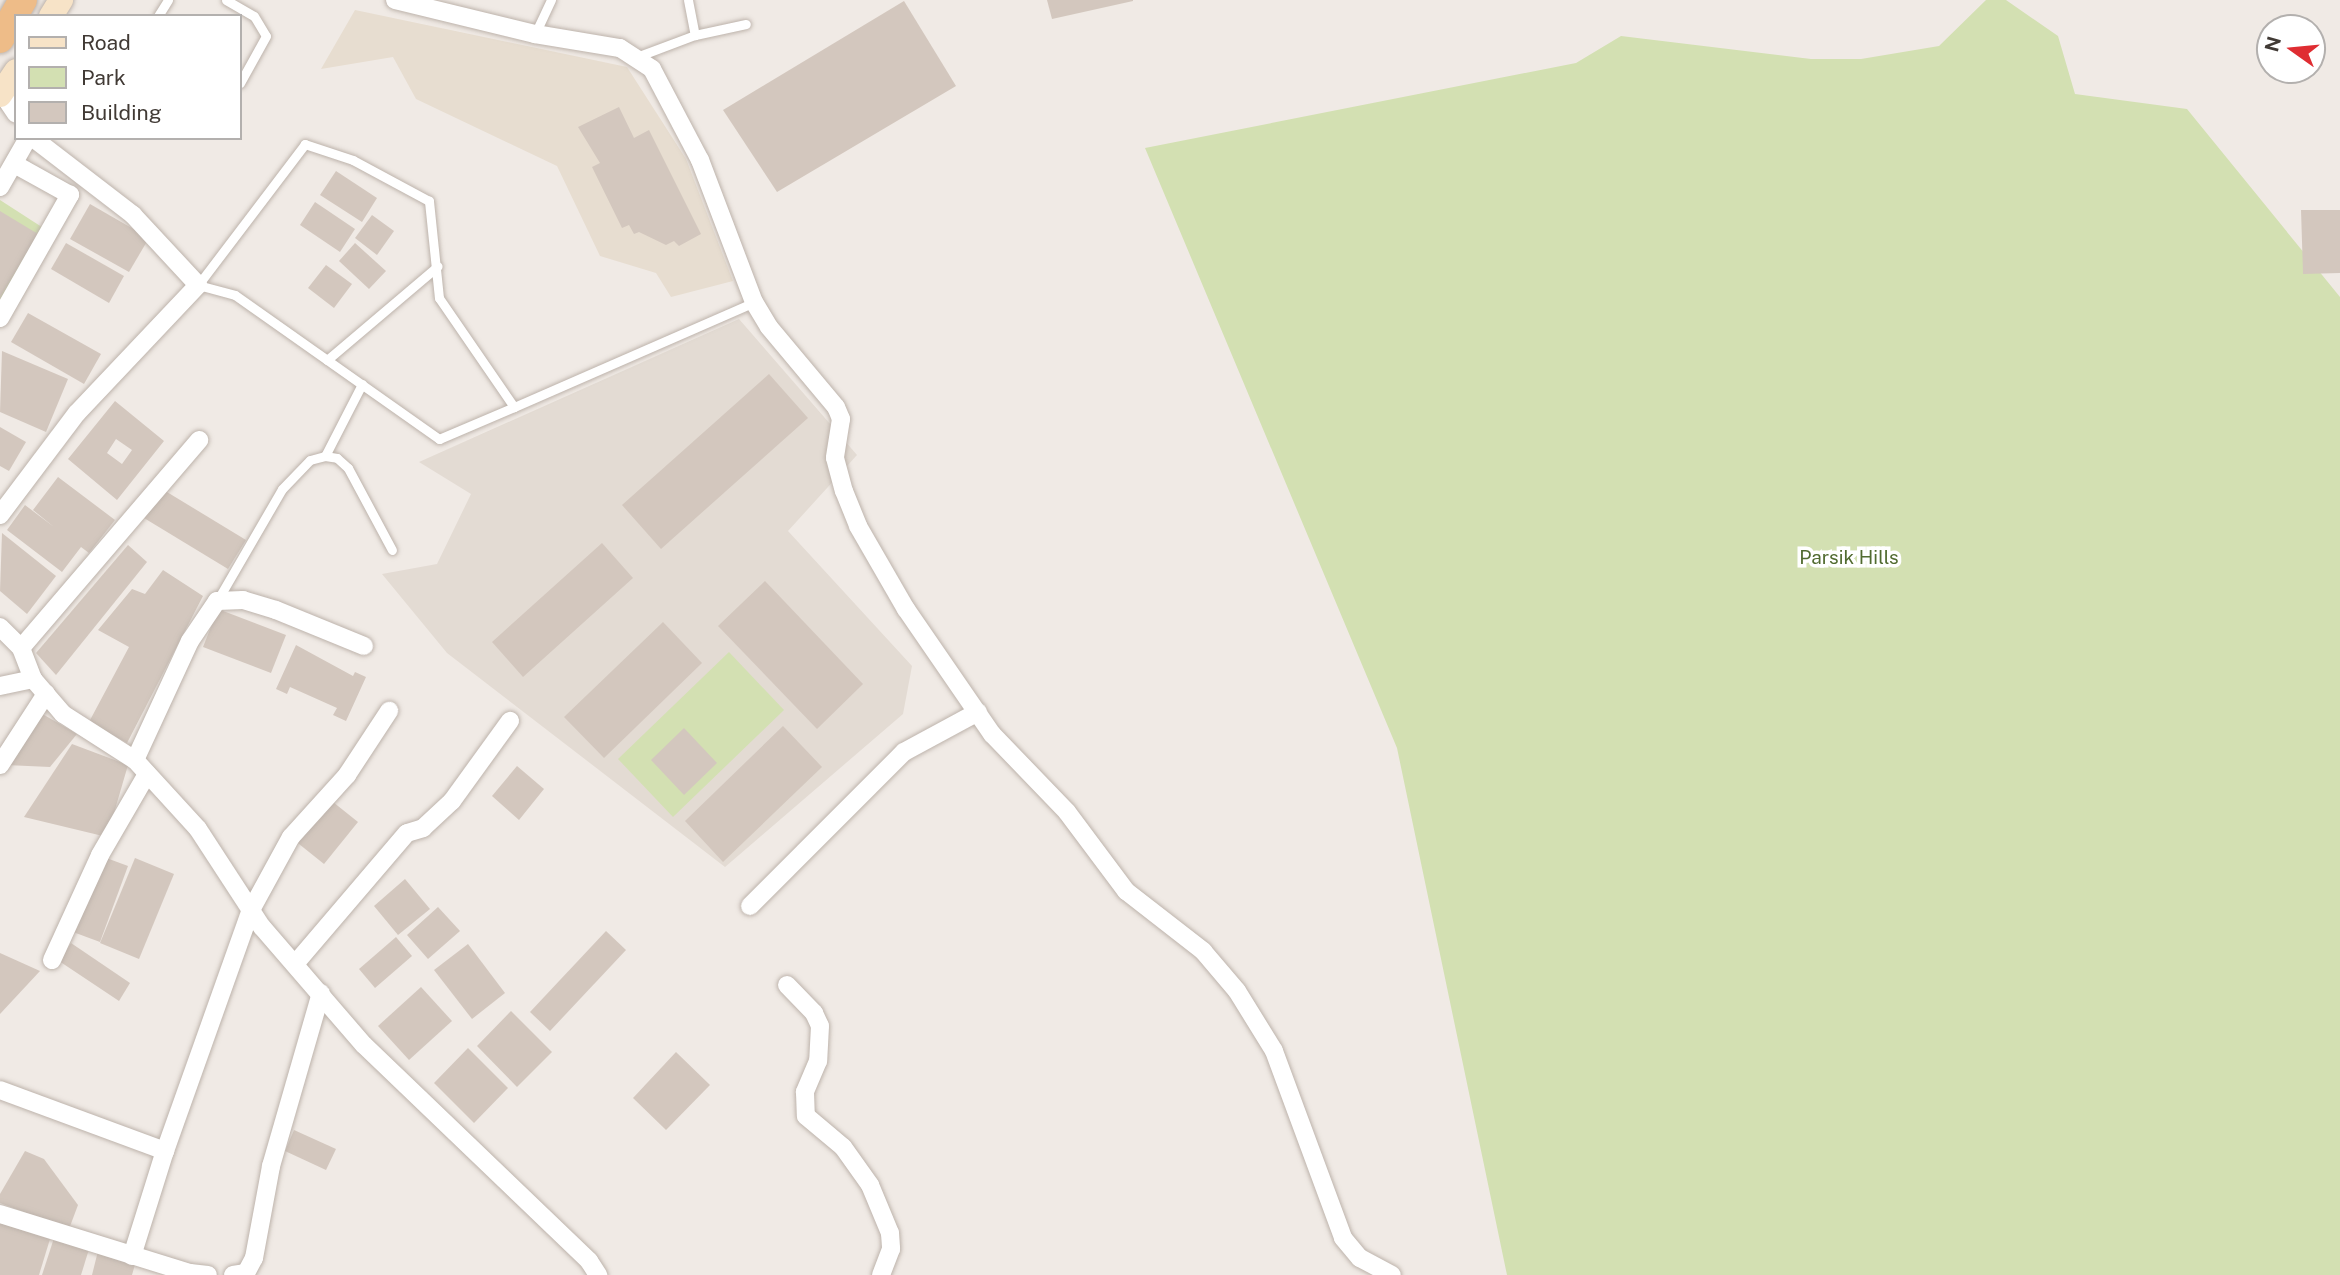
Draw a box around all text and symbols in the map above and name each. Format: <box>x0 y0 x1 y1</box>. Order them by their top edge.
legend <box>14 14 242 140</box>
north arrow <box>2256 14 2326 84</box>
text: Road <box>81 30 131 55</box>
text: N <box>2260 34 2285 54</box>
text: Park <box>81 65 126 90</box>
text: Building <box>81 100 162 125</box>
park label: Parsik Hills <box>1799 547 1899 569</box>

